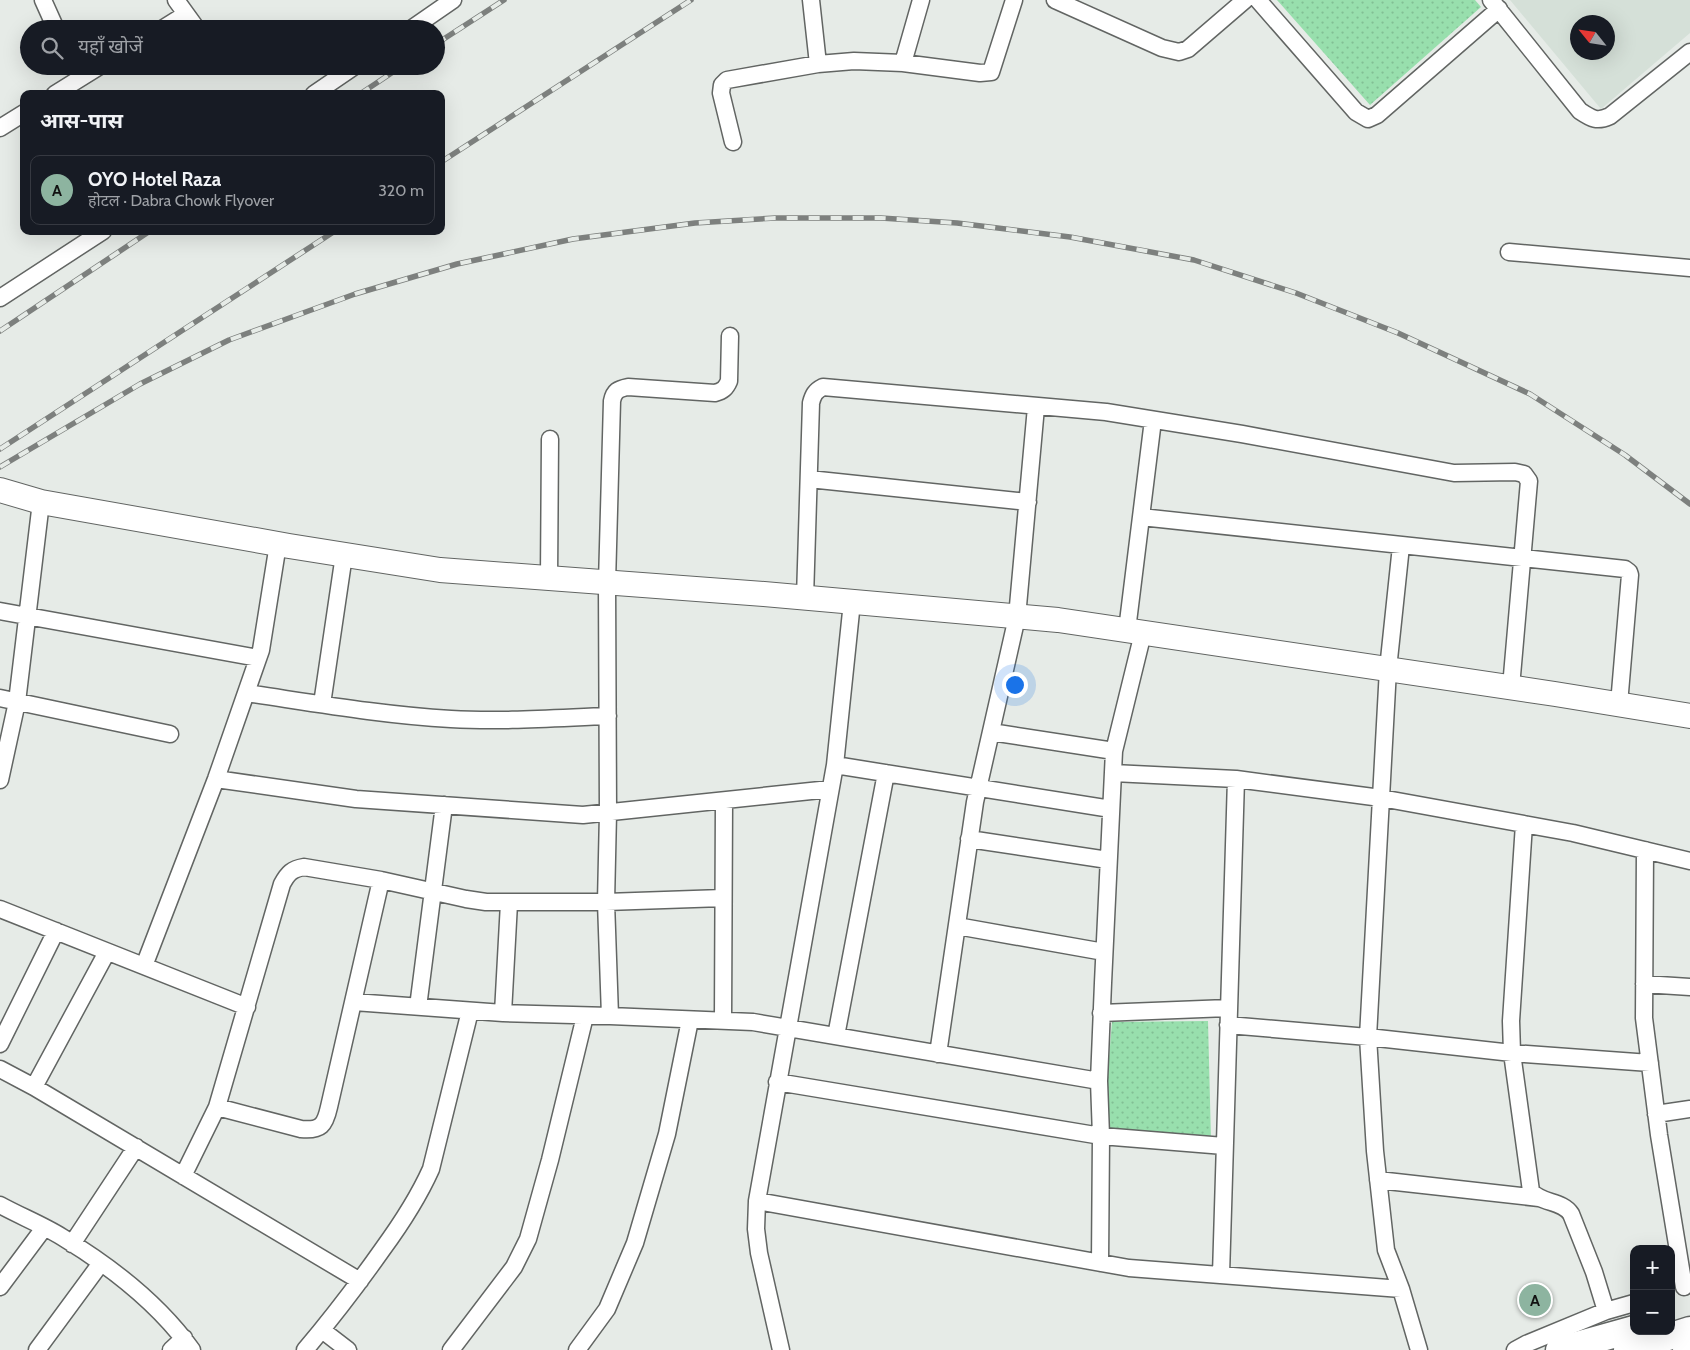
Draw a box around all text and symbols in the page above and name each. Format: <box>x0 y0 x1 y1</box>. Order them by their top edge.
north arrow <box>1570 15 1615 60</box>
search box <box>20 20 445 75</box>
icon: search <box>38 34 66 62</box>
text: यहाँ खोजें <box>78 35 143 58</box>
text: आस-पास <box>40 108 123 133</box>
text: OYO Hotel Raza <box>88 168 221 191</box>
text: A <box>52 181 62 200</box>
text: 320 m <box>378 181 424 200</box>
text: होटल · Dabra Chowk Flyover <box>88 191 274 210</box>
your location <box>1002 672 1028 698</box>
map controls <box>1630 1245 1675 1335</box>
button: + <box>1630 1245 1675 1290</box>
pin: A <box>1519 1281 1551 1319</box>
button: − <box>1630 1290 1675 1335</box>

